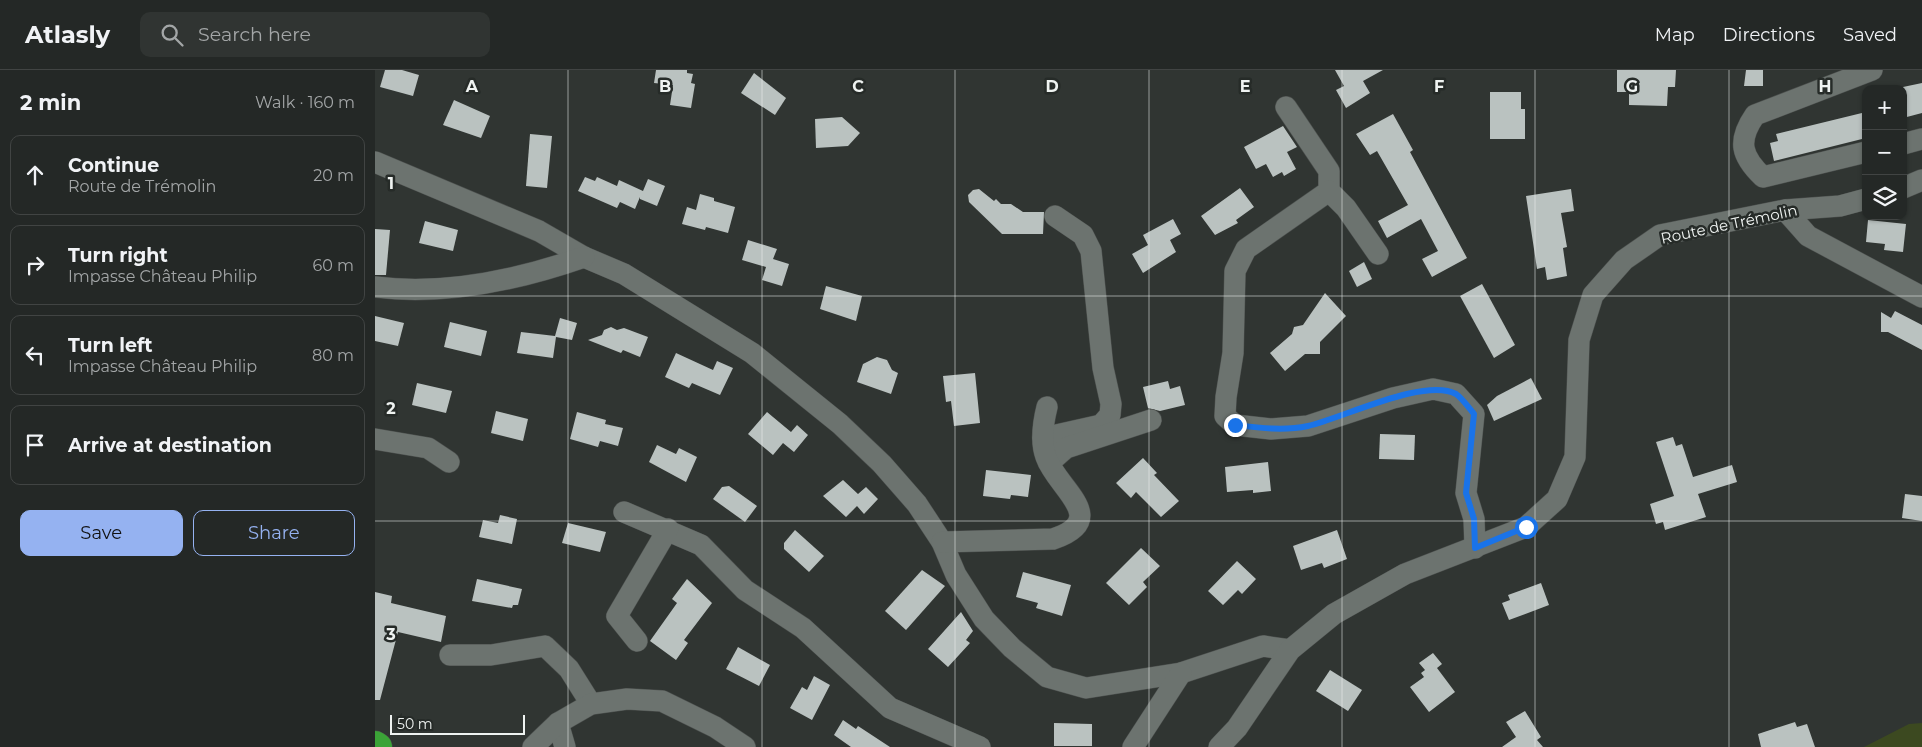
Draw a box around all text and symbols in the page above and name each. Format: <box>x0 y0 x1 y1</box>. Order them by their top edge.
search box <box>140 12 490 57</box>
text: Atlasly <box>25 20 110 49</box>
icon: search <box>158 21 186 49</box>
text: Search here <box>198 23 311 46</box>
text: Map <box>1655 24 1695 46</box>
text: Directions <box>1723 24 1815 46</box>
text: Saved <box>1843 24 1897 46</box>
text: A <box>465 77 479 96</box>
text: B <box>659 77 671 96</box>
text: C <box>852 77 864 96</box>
text: D <box>1045 77 1059 96</box>
text: E <box>1240 77 1250 96</box>
text: F <box>1434 77 1444 96</box>
text: G <box>1626 77 1638 96</box>
text: H <box>1819 77 1831 96</box>
map controls <box>1862 85 1907 220</box>
button: + <box>1862 85 1907 130</box>
text: 2 min <box>20 90 81 115</box>
text: Walk · 160 m <box>255 93 355 112</box>
button: − <box>1862 130 1907 175</box>
text: Continue <box>68 154 159 177</box>
icon: ahead <box>21 161 49 189</box>
text: 20 m <box>313 166 354 185</box>
text: 1 <box>388 174 394 193</box>
button: layers <box>1862 175 1907 220</box>
text: Route de Trémolin <box>68 177 216 196</box>
street label: Route de Trémolin <box>1659 200 1799 248</box>
text: Turn right <box>68 244 168 267</box>
icon: right <box>21 251 49 279</box>
text: 60 m <box>312 256 354 275</box>
text: Impasse Château Philip <box>68 267 257 286</box>
text: Turn left <box>68 334 153 357</box>
icon: left <box>21 341 49 369</box>
text: 80 m <box>312 346 354 365</box>
text: Impasse Château Philip <box>68 357 257 376</box>
text: 2 <box>386 399 396 418</box>
route end <box>1224 414 1247 437</box>
icon: arrive <box>21 431 49 459</box>
text: Arrive at destination <box>68 434 272 457</box>
button: Save <box>20 510 183 556</box>
button: Share <box>193 510 355 556</box>
route start <box>1515 516 1538 539</box>
text: 3 <box>385 625 396 644</box>
scale bar <box>390 712 525 735</box>
text: 50 m <box>397 715 433 733</box>

